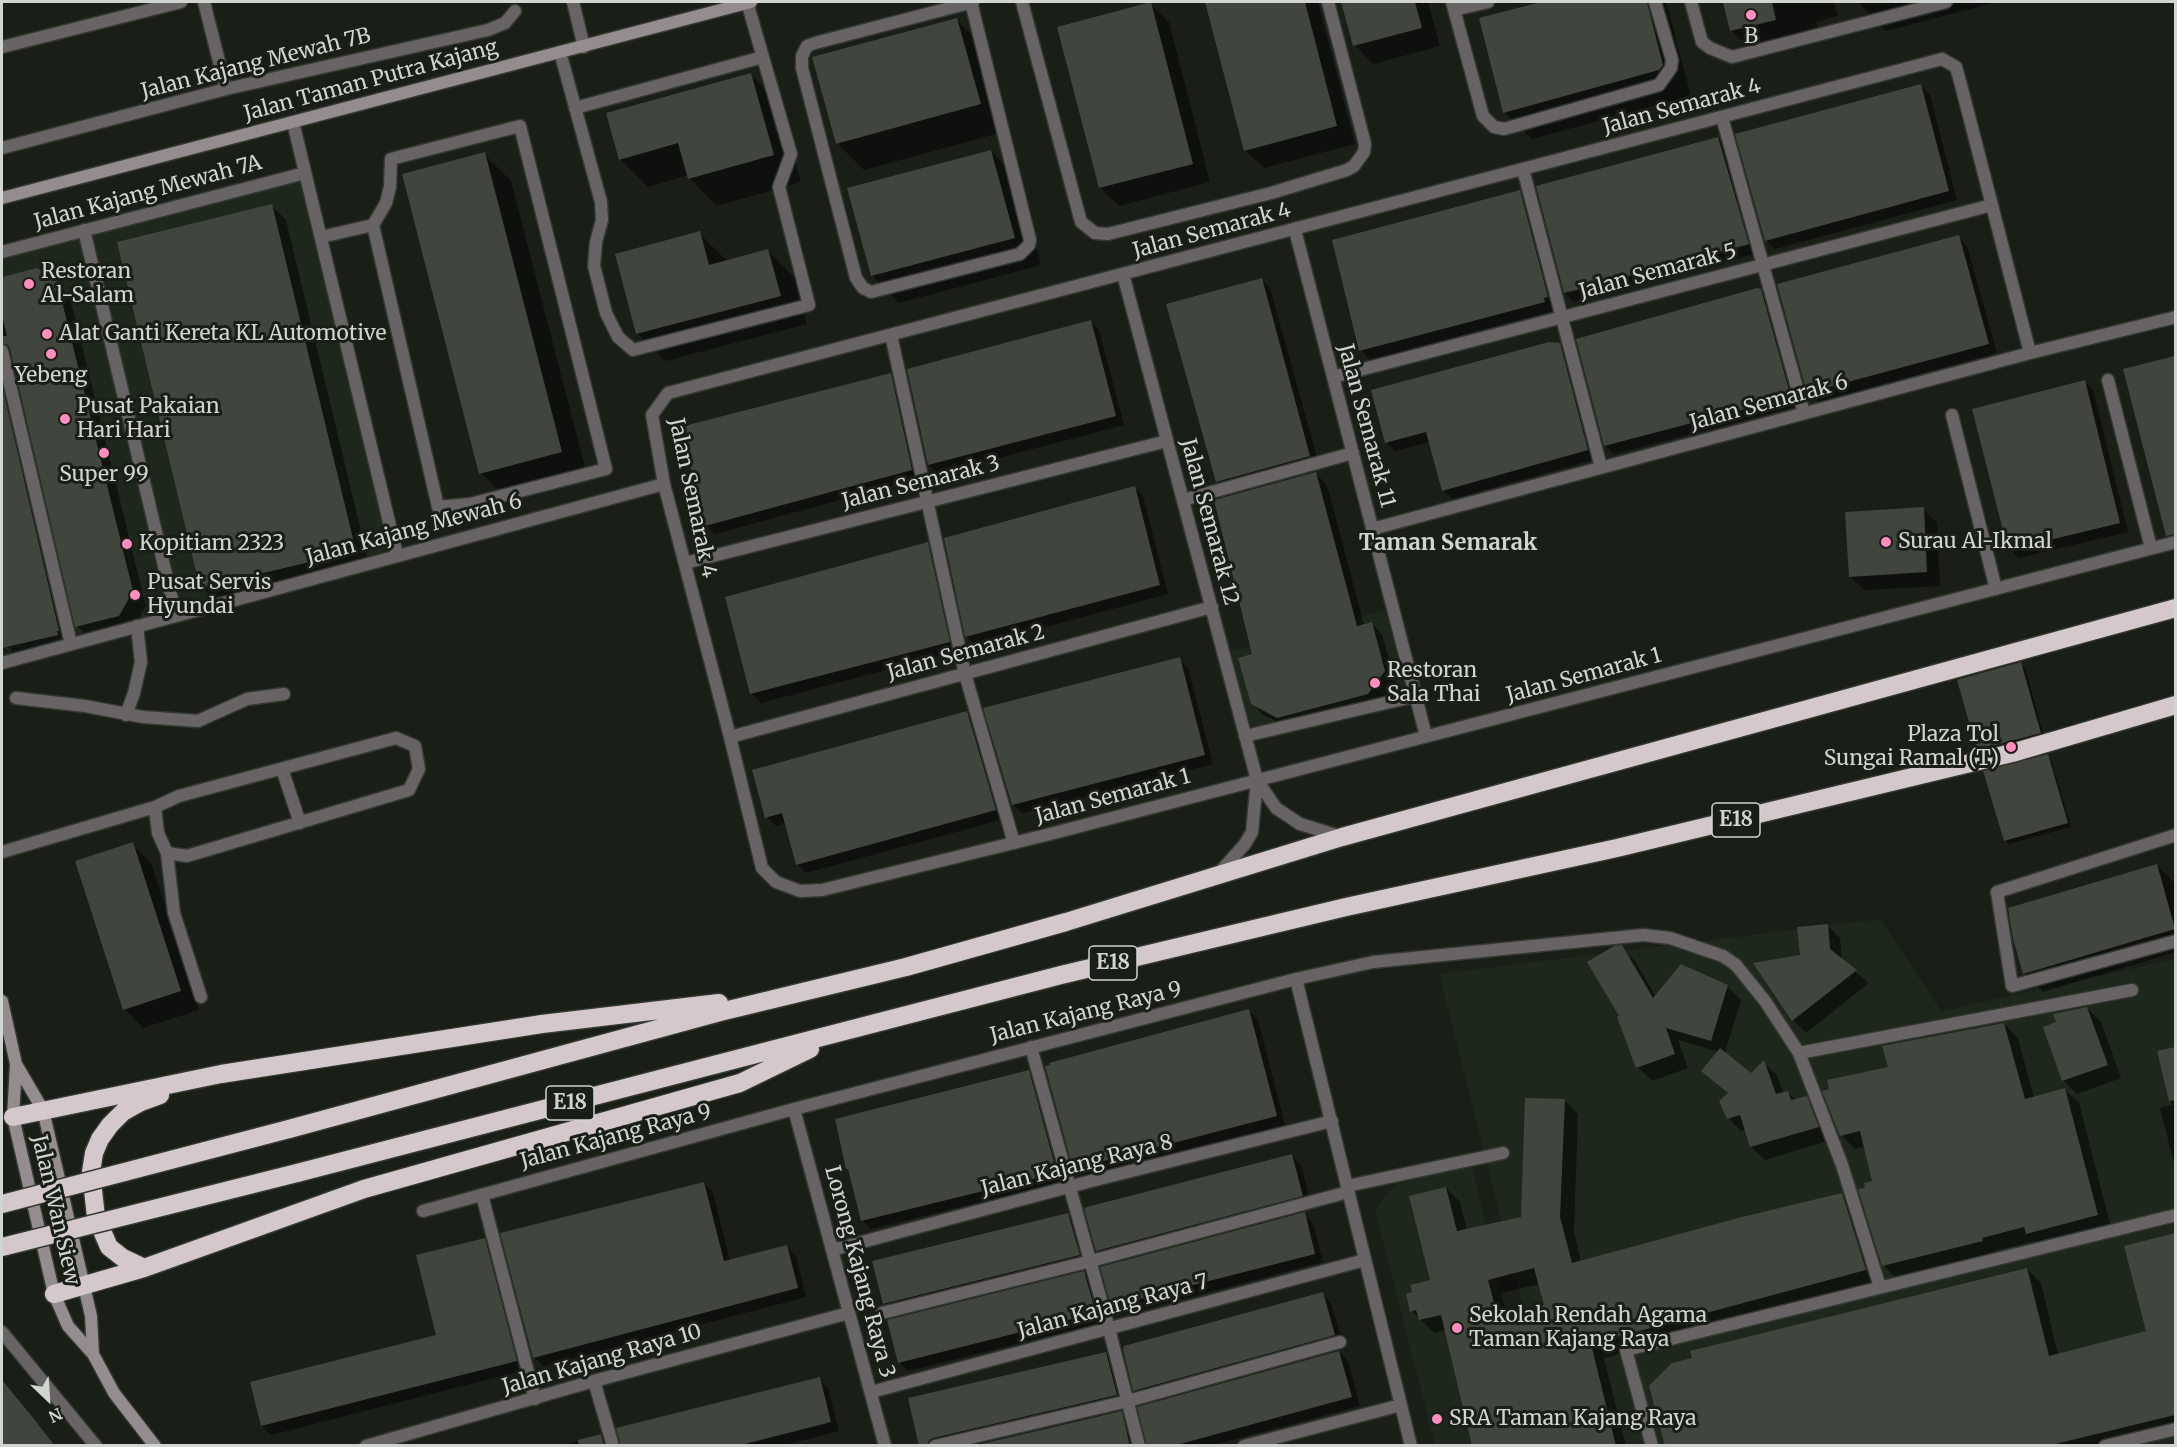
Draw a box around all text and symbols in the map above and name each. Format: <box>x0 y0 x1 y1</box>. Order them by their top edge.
marker: B <box>1744 8 1758 22</box>
street label: Jalan Kajang Mewah 7B <box>139 23 373 105</box>
place label: B <box>1744 24 1758 50</box>
street label: Jalan Taman Putra Kajang <box>241 35 501 127</box>
street label: Jalan Semarak 4 <box>1600 74 1764 140</box>
street label: Jalan Kajang Mewah 7A <box>32 151 264 235</box>
street label: Jalan Semarak 4 <box>1130 198 1294 264</box>
street label: Jalan Semarak 5 <box>1576 239 1740 305</box>
place label: Restoran Al-Salam <box>41 259 134 309</box>
marker: Restoran Al-Salam <box>22 277 36 291</box>
place label: Alat Ganti Kereta KL Automotive <box>59 321 386 347</box>
marker: Alat Ganti Kereta KL Automotive <box>40 327 54 341</box>
street label: Jalan Semarak 11 <box>1332 342 1400 510</box>
marker: Yebeng <box>44 347 58 361</box>
place label: Yebeng <box>14 363 88 389</box>
street label: Jalan Semarak 6 <box>1687 370 1851 436</box>
place label: Pusat Pakaian Hari Hari <box>77 394 220 444</box>
marker: Pusat Pakaian Hari Hari <box>58 412 72 426</box>
street label: Jalan Semarak 4 <box>663 416 721 580</box>
street label: Jalan Semarak 12 <box>1175 436 1243 608</box>
marker: Super 99 <box>97 446 111 460</box>
street label: Jalan Semarak 3 <box>839 451 1003 515</box>
place label: Super 99 <box>59 462 149 488</box>
street label: Jalan Kajang Mewah 6 <box>303 489 525 571</box>
place label: Surau Al-Ikmal <box>1898 529 2052 555</box>
place label: Kopitiam 2323 <box>139 531 284 557</box>
district label: Taman Semarak <box>1359 531 1537 557</box>
marker: Surau Al-Ikmal <box>1879 535 1893 549</box>
marker: Kopitiam 2323 <box>120 537 134 551</box>
place label: Pusat Servis Hyundai <box>147 570 271 620</box>
marker: Pusat Servis Hyundai <box>128 588 142 602</box>
street label: Jalan Semarak 2 <box>884 620 1048 686</box>
street label: Jalan Semarak 1 <box>1504 643 1664 709</box>
place label: Restoran Sala Thai <box>1387 658 1481 708</box>
marker: Restoran Sala Thai <box>1368 676 1382 690</box>
place label: Plaza Tol Sungai Ramal (T) <box>1824 722 1999 772</box>
marker: Plaza Tol Sungai Ramal (T) <box>2004 740 2018 754</box>
street label: Jalan Semarak 1 <box>1033 764 1193 830</box>
road number: E18 <box>1712 803 1760 837</box>
road number: E18 <box>1089 946 1137 980</box>
street label: Jalan Kajang Raya 9 <box>987 977 1185 1049</box>
road number: E18 <box>546 1086 594 1120</box>
street label: Jalan Kajang Raya 9 <box>518 1099 714 1175</box>
street label: Jalan Kajang Raya 8 <box>979 1130 1175 1202</box>
street label: Jalan Wan Siew <box>25 1133 85 1287</box>
street label: Lorong Kajang Raya 3 <box>819 1163 899 1381</box>
street label: Jalan Kajang Raya 7 <box>1015 1269 1211 1345</box>
place label: Sekolah Rendah Agama Taman Kajang Raya <box>1469 1303 1707 1353</box>
street label: Jalan Kajang Raya 10 <box>499 1319 705 1401</box>
marker: Sekolah Rendah Agama Taman Kajang Raya <box>1450 1321 1464 1335</box>
north arrow <box>18 1369 78 1429</box>
text: N <box>46 1404 66 1427</box>
place label: SRA Taman Kajang Raya <box>1449 1406 1697 1432</box>
marker: SRA Taman Kajang Raya <box>1430 1412 1444 1426</box>

